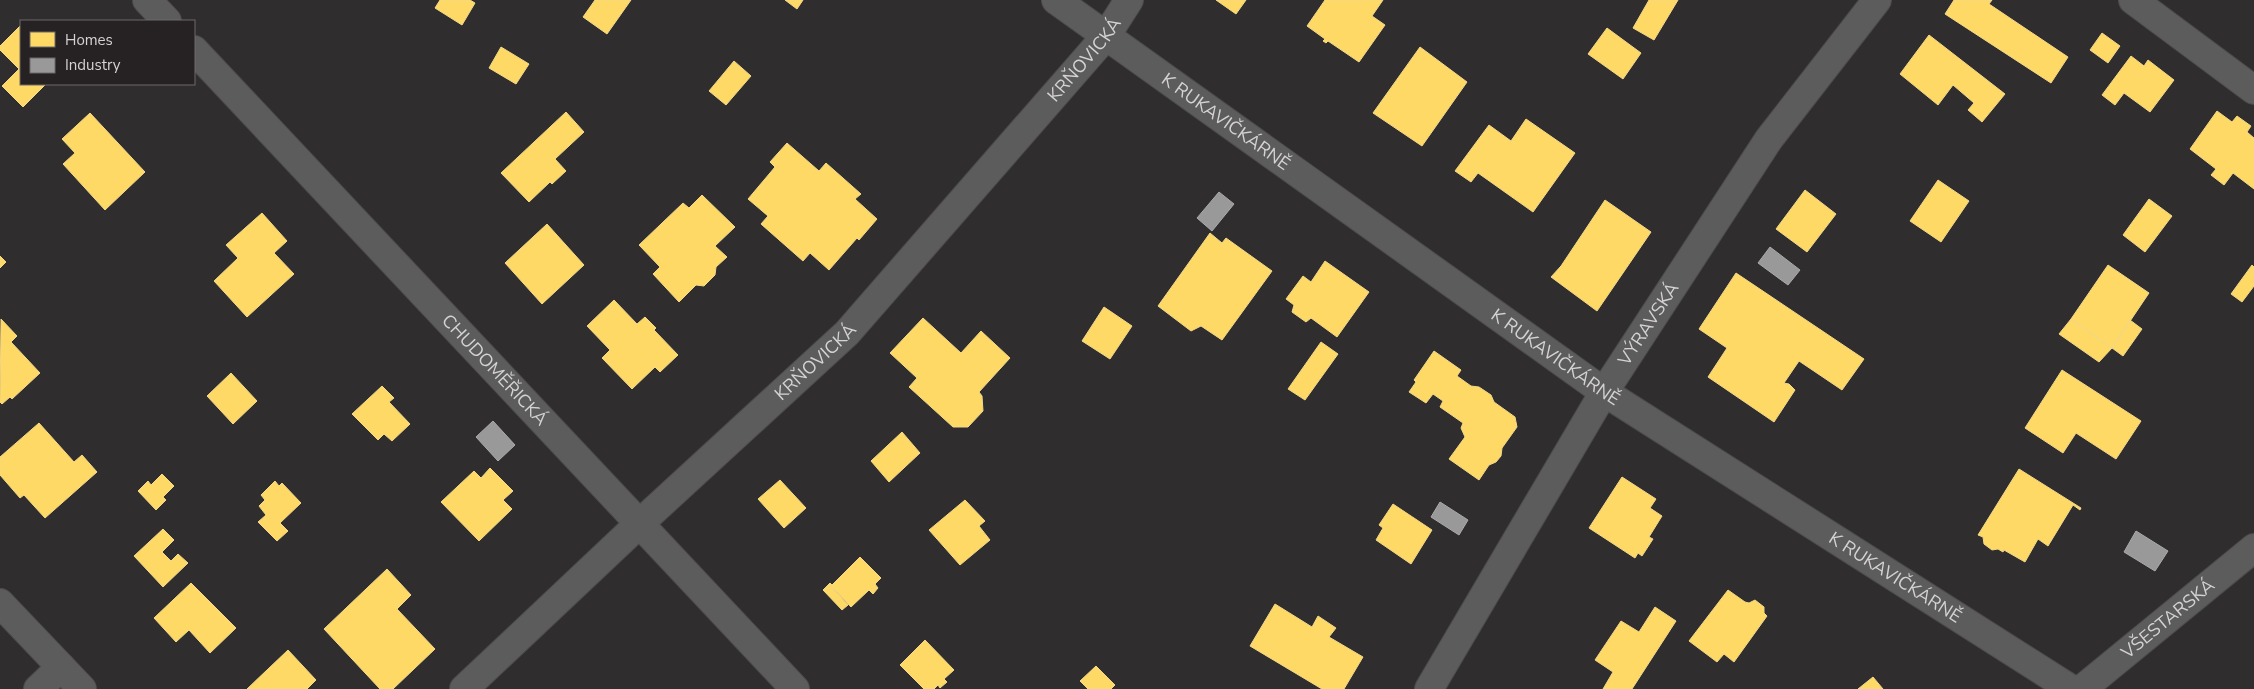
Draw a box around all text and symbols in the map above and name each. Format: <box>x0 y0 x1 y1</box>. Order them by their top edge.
street label: KRŇOVICKÁ <box>1042 13 1127 107</box>
legend <box>20 20 195 85</box>
text: Homes <box>65 30 113 50</box>
text: Industry <box>65 55 121 75</box>
street label: K RUKAVIČKÁRNĚ <box>1157 67 1295 176</box>
street label: VÝRAVSKÁ <box>1612 278 1684 371</box>
street label: K RUKAVIČKÁRNĚ <box>1486 303 1624 411</box>
street label: CHUDOMĚŘICKÁ <box>436 309 553 431</box>
street label: KRŇOVICKÁ <box>769 319 862 406</box>
street label: K RUKAVIČKÁRNĚ <box>1824 526 1966 628</box>
street label: VŠESTARSKÁ <box>2115 573 2220 665</box>

